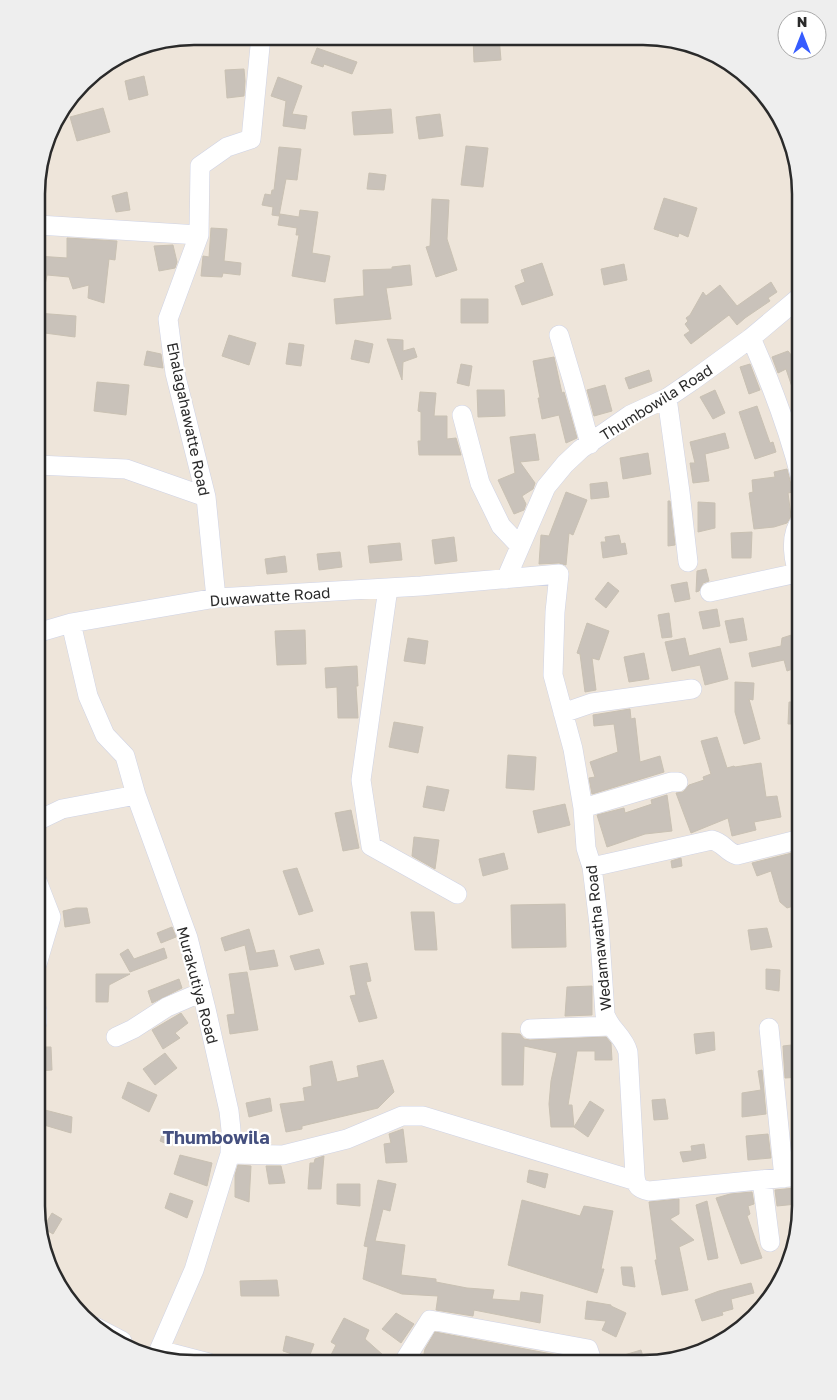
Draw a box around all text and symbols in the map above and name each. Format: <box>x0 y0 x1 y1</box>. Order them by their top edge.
north arrow <box>777 10 827 60</box>
text: N <box>797 13 807 30</box>
street label: Ehalagahawatte Road <box>164 341 214 497</box>
street label: Thumbowila Road <box>597 360 715 444</box>
street label: Duwawatte Road <box>209 583 331 609</box>
street label: Wedamawatha Road <box>581 864 615 1012</box>
street label: Murakutiya Road <box>174 924 222 1046</box>
district label: Thumbowila <box>162 1126 270 1148</box>

